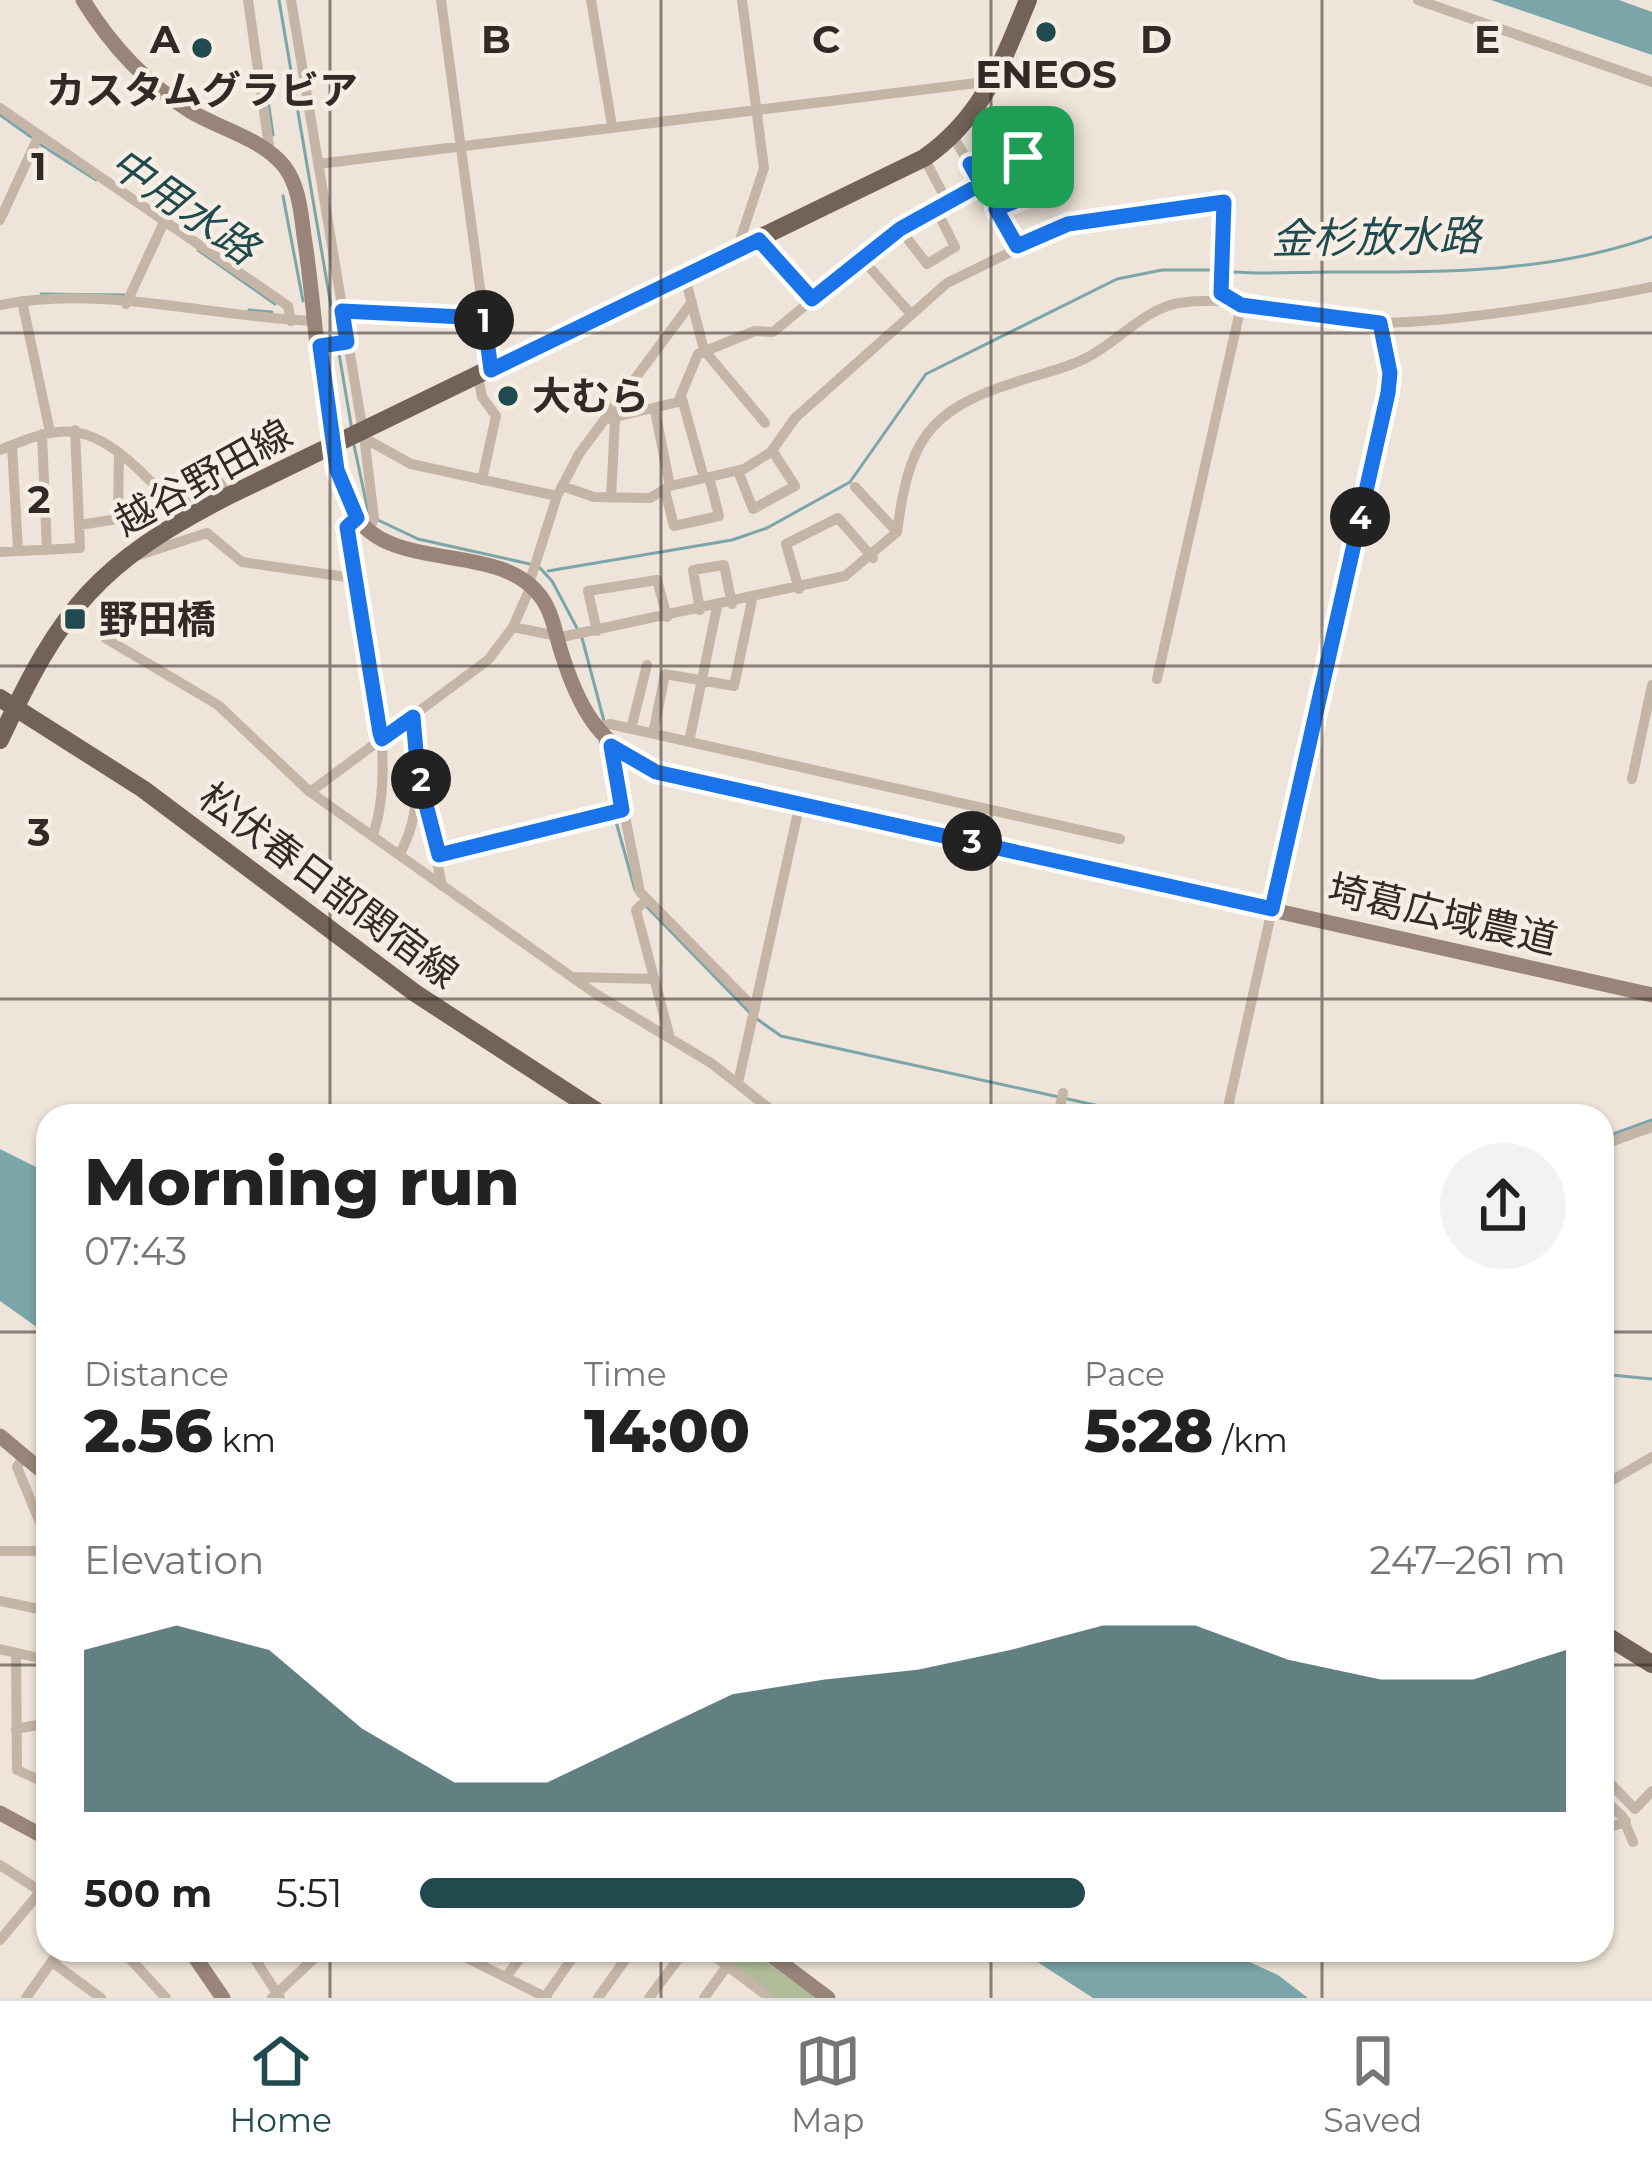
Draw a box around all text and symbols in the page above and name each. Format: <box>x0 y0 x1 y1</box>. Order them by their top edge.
text: A <box>149 15 181 63</box>
text: B <box>481 15 511 63</box>
text: C <box>812 15 840 63</box>
text: D <box>1140 15 1172 63</box>
text: E <box>1474 15 1500 63</box>
marker: ENEOS <box>1033 19 1059 45</box>
marker: カスタムグラビア <box>189 35 215 61</box>
place label: ENEOS <box>975 50 1117 98</box>
place label: カスタムグラビア <box>46 66 358 114</box>
pin <box>972 106 1074 208</box>
icon: arrive <box>990 124 1056 190</box>
water label: 中用水路 <box>100 136 270 276</box>
text: 1 <box>31 142 47 190</box>
water label: 金杉放水路 <box>1271 209 1484 265</box>
pin: 1 <box>454 290 514 350</box>
text: 1 <box>478 300 490 340</box>
place label: 大むら <box>532 372 649 420</box>
marker: 大むら <box>495 383 521 409</box>
street label: 越谷野田線 <box>106 409 300 545</box>
text: 2 <box>27 475 51 523</box>
pin: 4 <box>1330 487 1390 547</box>
text: 4 <box>1349 497 1371 537</box>
place label: 野田橋 <box>99 595 216 643</box>
marker: 野田橋 <box>62 606 88 632</box>
pin: 2 <box>391 749 451 809</box>
text: 2 <box>411 759 431 799</box>
street label: 松伏春日部関宿線 <box>190 772 468 998</box>
text: 3 <box>26 808 51 856</box>
pin: 3 <box>942 811 1002 871</box>
text: 3 <box>962 821 982 861</box>
street label: 埼葛広域農道 <box>1324 864 1562 964</box>
text: Morning run <box>84 1141 520 1222</box>
button: share <box>1440 1143 1566 1269</box>
text: 07:43 <box>84 1227 187 1275</box>
text: Distance <box>84 1354 229 1394</box>
text: Time <box>584 1354 667 1394</box>
text: Pace <box>1084 1354 1165 1394</box>
text: 2.56 <box>84 1394 213 1467</box>
text: 14:00 <box>584 1394 750 1467</box>
text: 5:28 <box>1084 1394 1213 1467</box>
text: km <box>213 1420 276 1460</box>
text: /km <box>1213 1420 1288 1460</box>
text: Elevation <box>84 1536 264 1584</box>
text: 247–261 m <box>1369 1536 1566 1584</box>
text: 500 m <box>84 1869 212 1917</box>
text: 5:51 <box>276 1869 343 1917</box>
tab: Home <box>230 2028 332 2140</box>
tab: Map <box>791 2028 864 2140</box>
tab: Saved <box>1323 2028 1422 2140</box>

